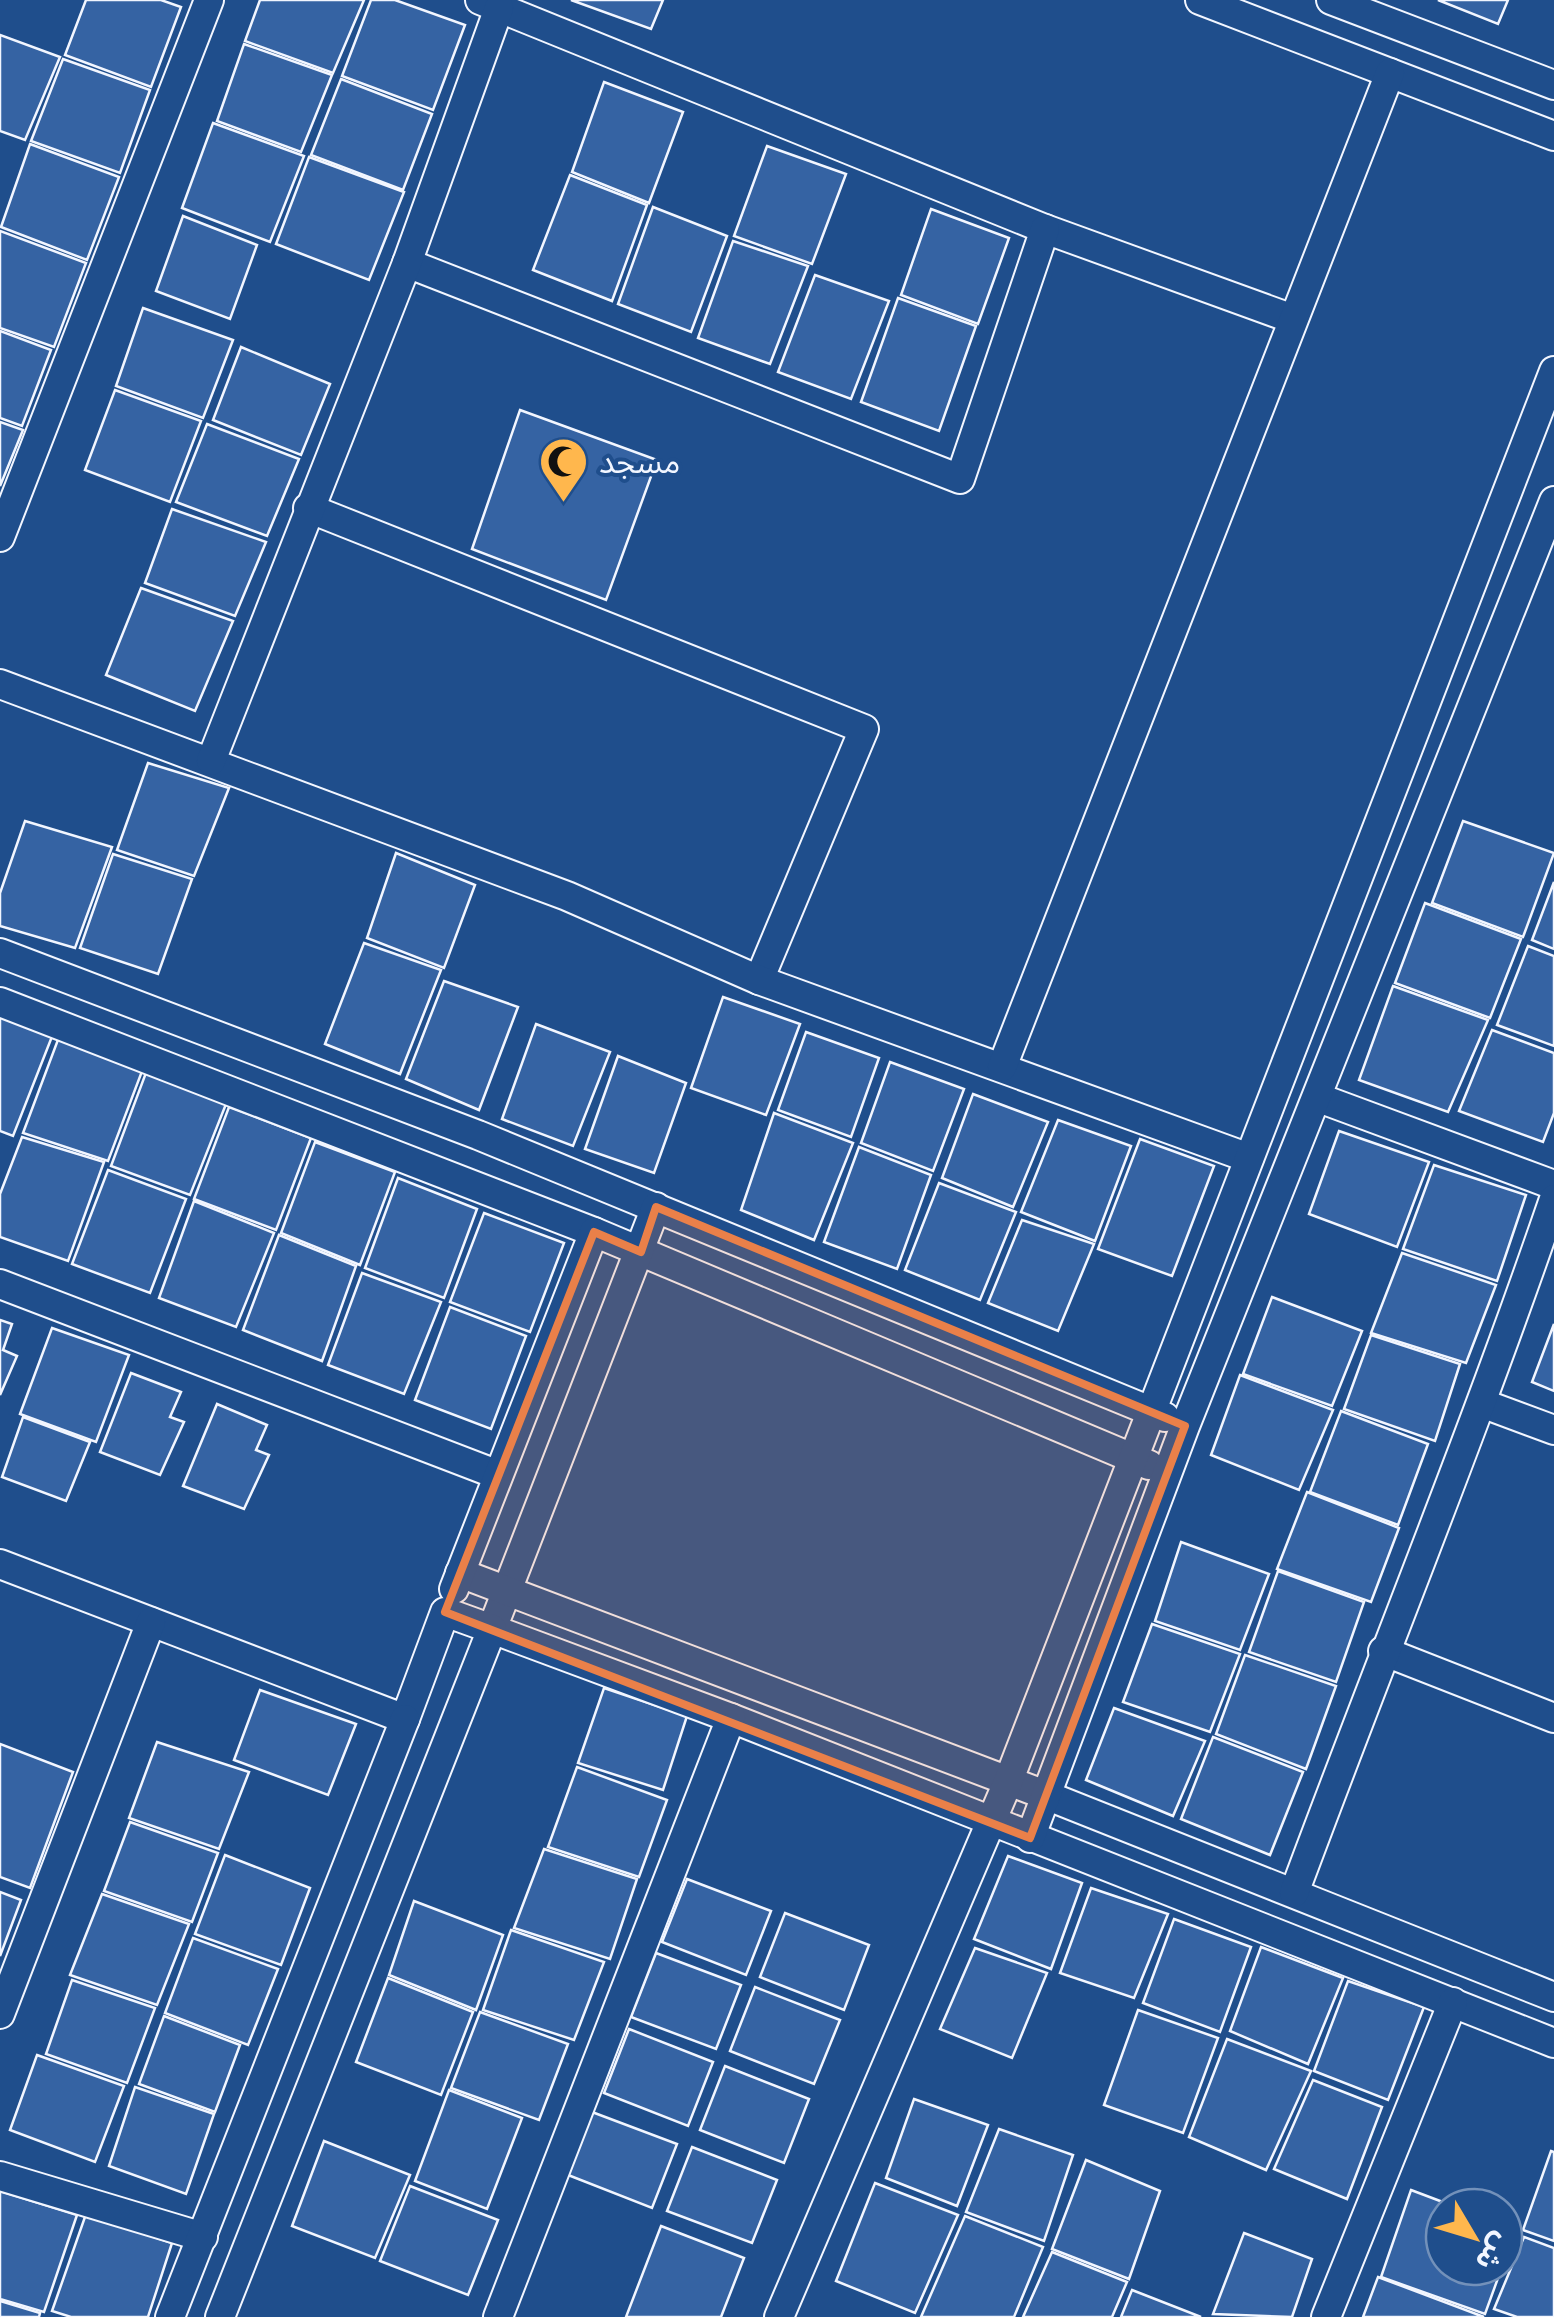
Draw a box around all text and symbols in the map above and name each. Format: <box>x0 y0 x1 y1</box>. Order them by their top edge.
mosque icon: مسجد <box>538 436 590 504</box>
place label: مسجد <box>599 443 680 480</box>
north arrow <box>1424 2187 1524 2287</box>
text: ش <box>1468 2227 1518 2277</box>

